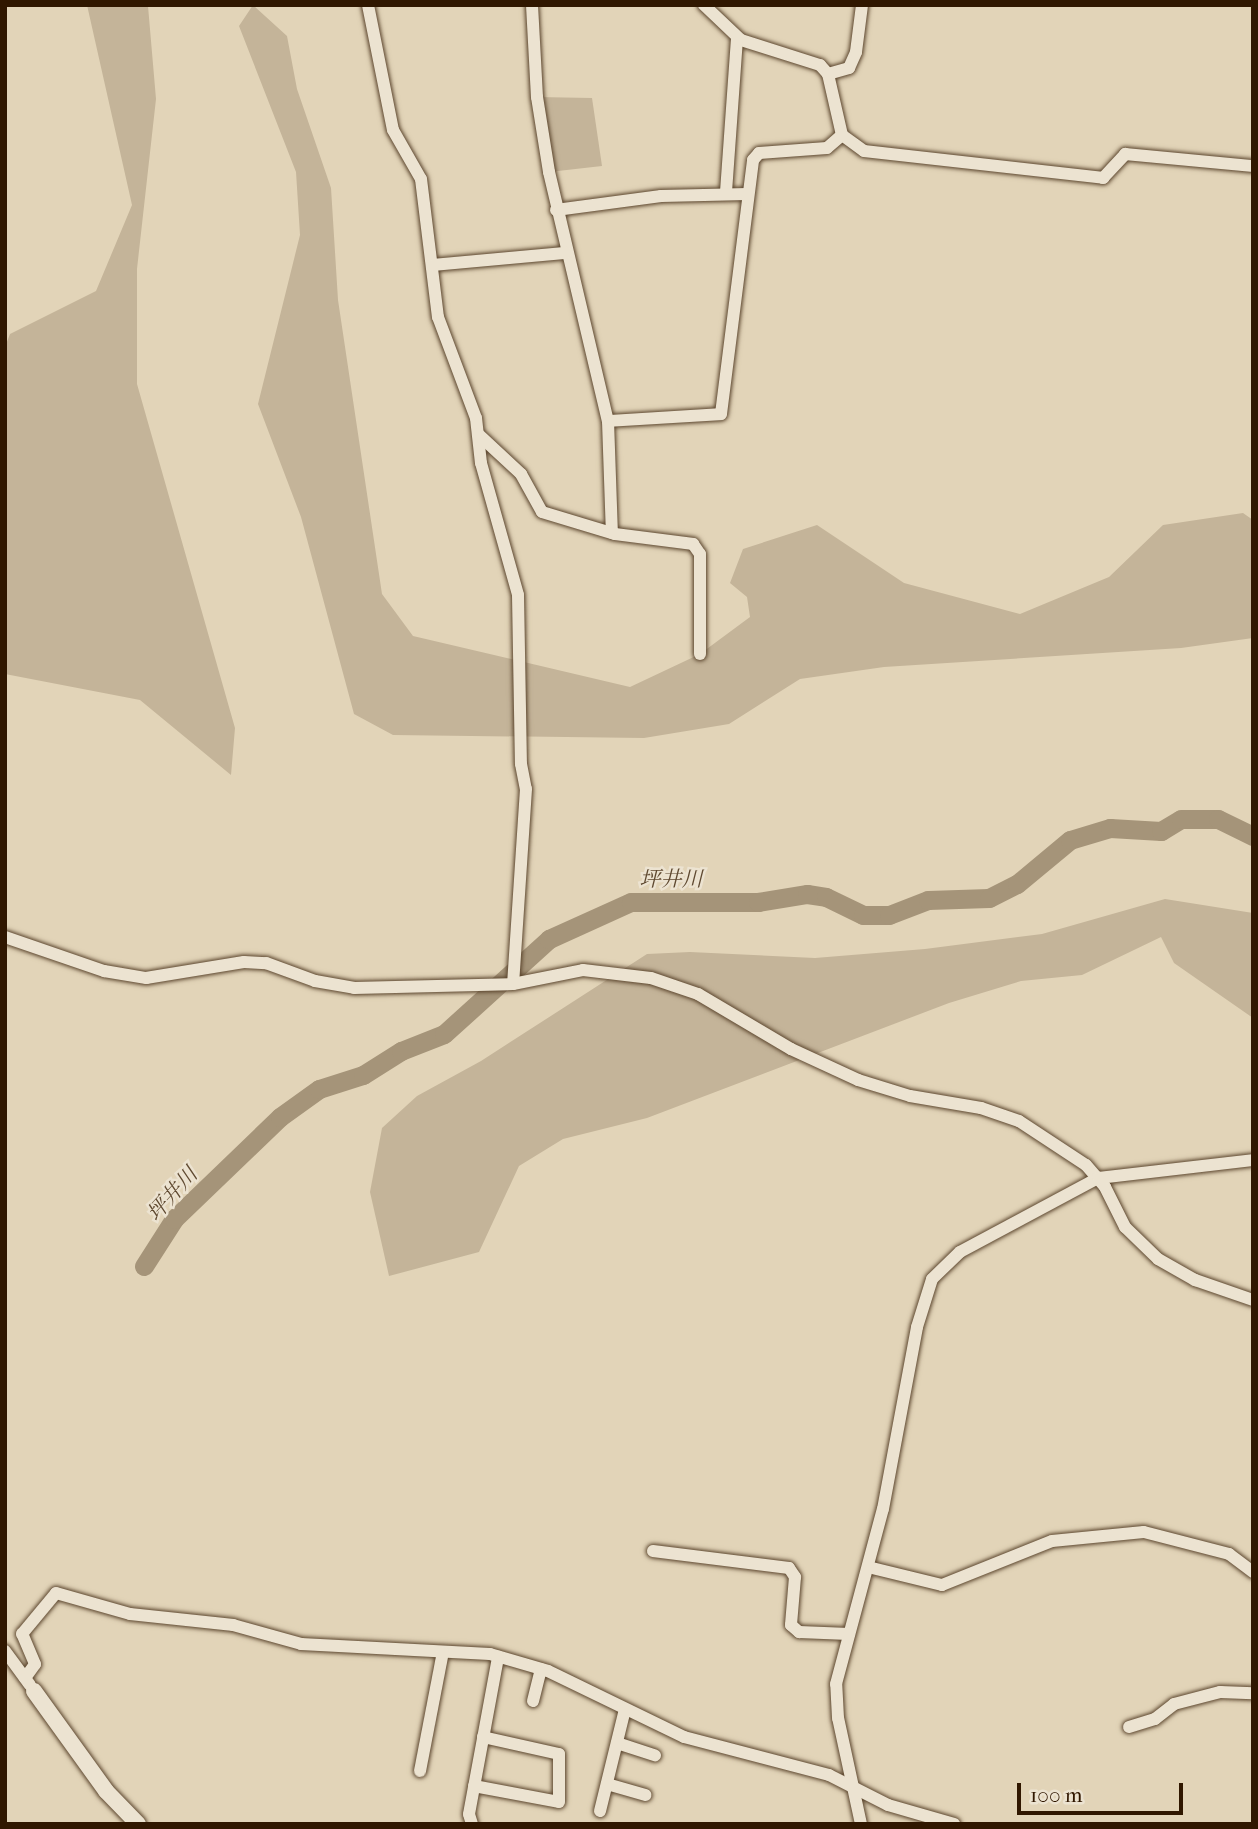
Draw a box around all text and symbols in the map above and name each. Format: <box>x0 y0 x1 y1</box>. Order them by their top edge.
water label: 坪井川 <box>640 866 702 892</box>
water label: 坪井川 <box>142 1162 202 1226</box>
scale bar <box>1020 1770 1186 1814</box>
text: 100 m <box>1030 1783 1083 1807</box>

